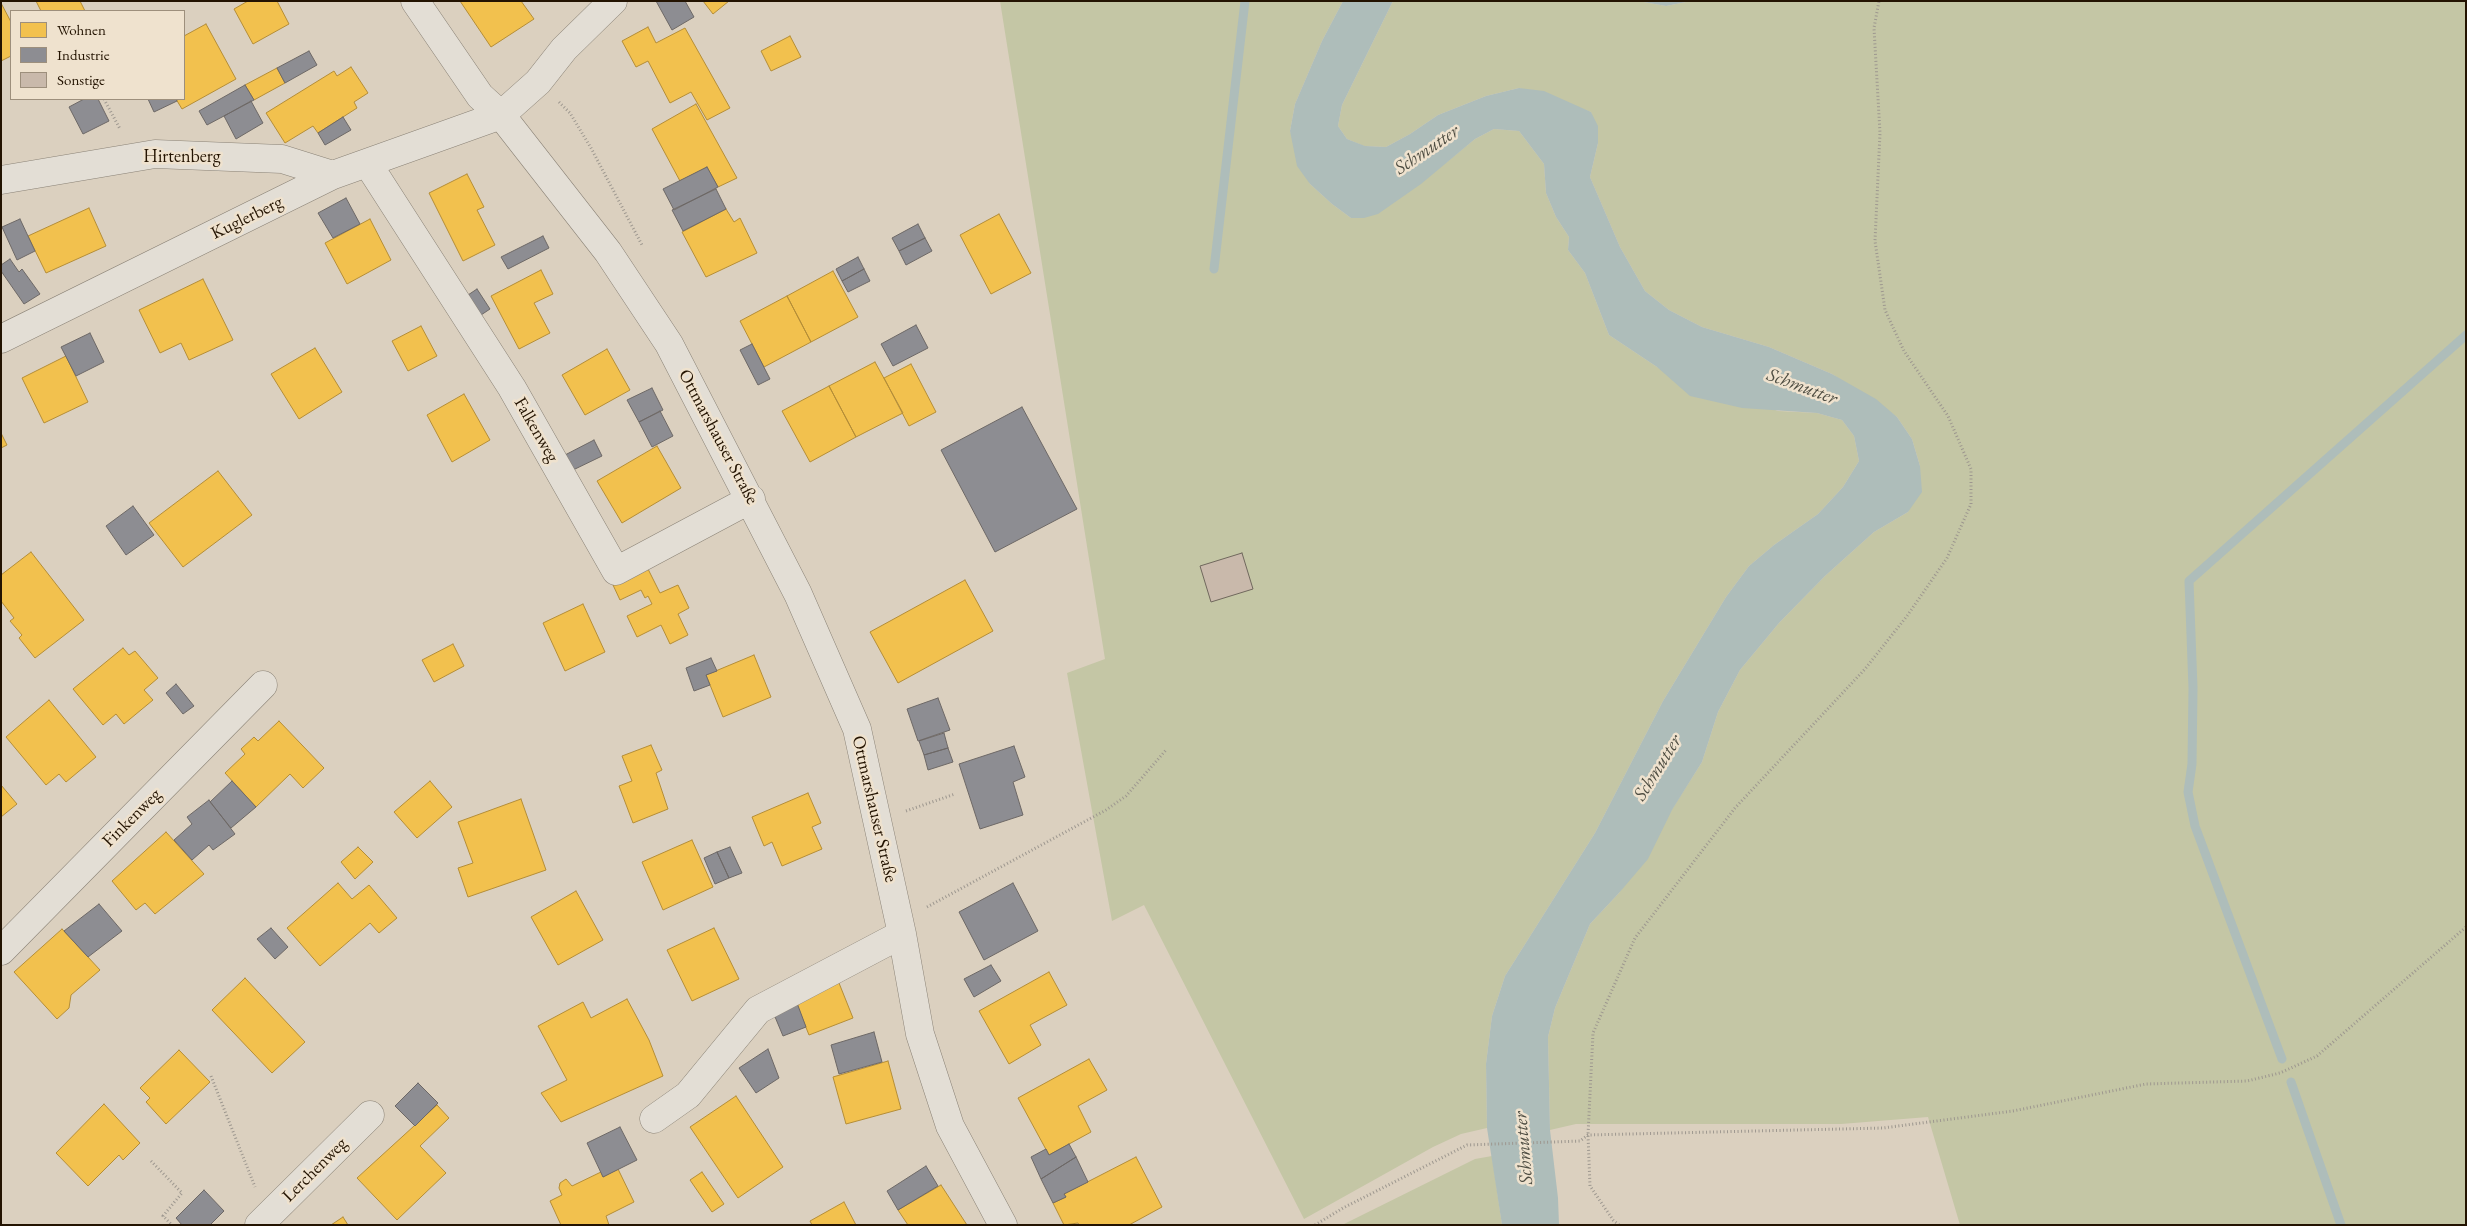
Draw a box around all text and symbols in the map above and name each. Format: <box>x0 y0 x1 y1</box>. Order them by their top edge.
legend <box>10 10 185 100</box>
text: Wohnen <box>57 20 106 39</box>
text: Industrie <box>57 45 110 64</box>
text: Sonstige <box>57 70 105 89</box>
water label: Schmutter <box>1390 120 1464 180</box>
street label: Hirtenberg <box>143 146 221 168</box>
street label: Kuglerberg <box>208 191 286 245</box>
water label: Schmutter <box>1764 364 1840 410</box>
street label: Ottmarshauser Straße <box>673 366 763 508</box>
street label: Falkenweg <box>509 394 563 466</box>
water label: Schmutter <box>1629 731 1687 805</box>
street label: Ottmarshauser Straße <box>847 734 901 884</box>
street label: Finkenweg <box>98 784 166 852</box>
water label: Schmutter <box>1509 1111 1539 1185</box>
street label: Lerchenweg <box>278 1133 352 1207</box>

